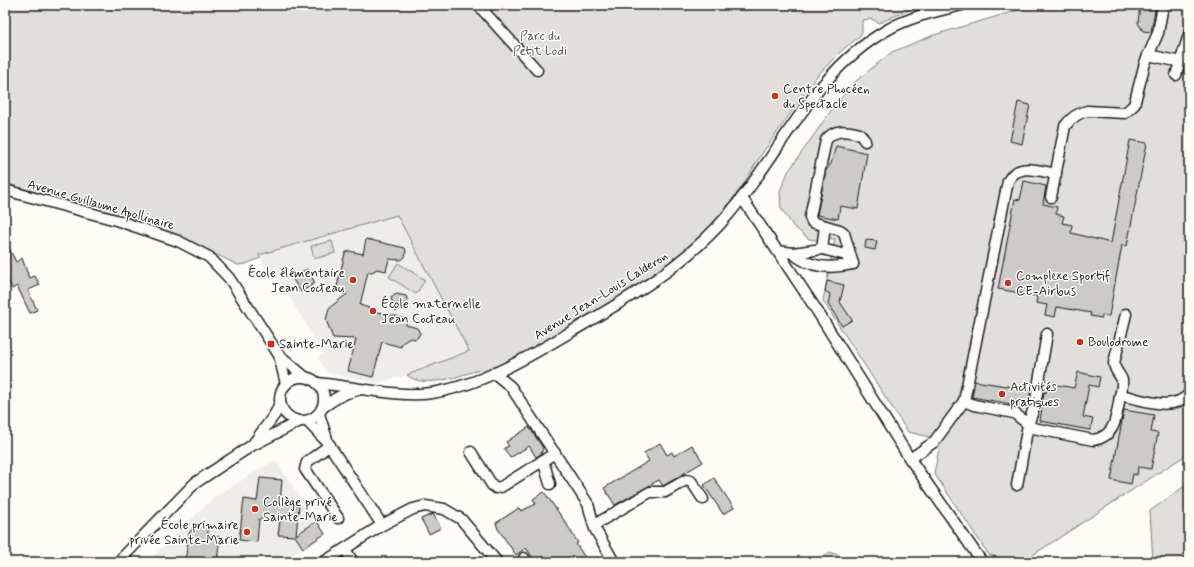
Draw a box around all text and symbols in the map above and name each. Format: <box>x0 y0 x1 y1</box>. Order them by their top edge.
park label: Parc du Petit Lodi <box>513 28 567 60</box>
place label: Centre Phocéen du Spectacle <box>783 81 870 113</box>
marker: Centre Phocéen du Spectacle <box>770 91 780 101</box>
street label: Avenue Guillaume Apollinaire <box>25 176 177 235</box>
street label: Avenue Jean-Louis Calderon <box>531 248 671 344</box>
place label: École élémentaire Jean Cocteau <box>248 264 345 297</box>
place label: Complexe Sportif CE-Airbus <box>1016 268 1110 300</box>
marker: École élémentaire Jean Cocteau <box>348 275 358 285</box>
marker: Complexe Sportif CE-Airbus <box>1003 278 1013 288</box>
place label: École maternelle Jean Cocteau <box>381 295 481 328</box>
marker: École maternelle Jean Cocteau <box>368 306 378 316</box>
place label: Boulodrome <box>1088 334 1148 351</box>
place label: Sainte-Marie <box>279 336 354 353</box>
marker: Boulodrome <box>1075 337 1085 347</box>
marker: Sainte-Marie <box>266 339 276 349</box>
place label: Activités pratiques <box>1010 379 1059 411</box>
marker: Activités pratiques <box>997 389 1007 399</box>
place label: Collège privé Sainte-Marie <box>263 494 338 526</box>
marker: Collège privé Sainte-Marie <box>250 504 260 514</box>
place label: École primaire privée Sainte-Marie <box>130 516 239 549</box>
marker: École primaire privée Sainte-Marie <box>242 527 252 537</box>

